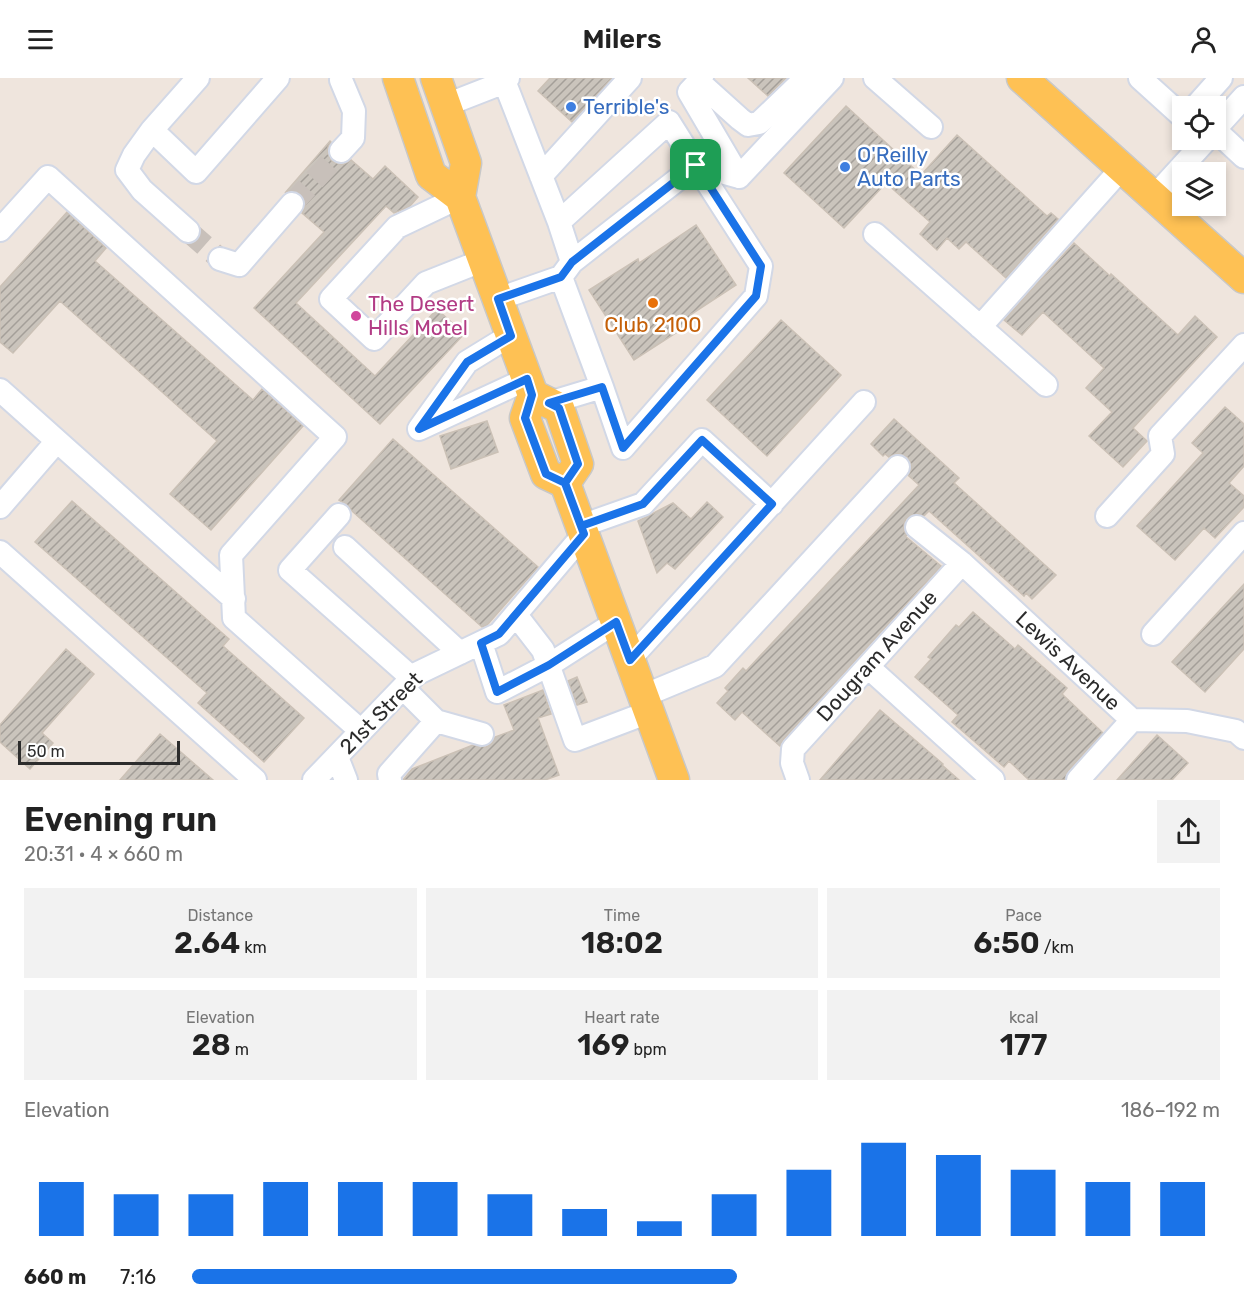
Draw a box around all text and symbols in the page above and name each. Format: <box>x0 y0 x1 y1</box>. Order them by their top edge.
icon: menu <box>24 23 57 56</box>
text: Milers <box>582 23 662 55</box>
icon: person <box>1187 23 1220 56</box>
place label: Terrible's <box>583 94 670 119</box>
map controls <box>1172 96 1226 216</box>
button: locate <box>1172 96 1226 150</box>
marker: Terrible's <box>564 100 578 114</box>
pin <box>670 139 721 190</box>
place label: O'Reilly Auto Parts <box>857 142 961 191</box>
icon: arrive <box>679 148 712 181</box>
marker: O'Reilly Auto Parts <box>838 160 852 174</box>
button: layers <box>1172 162 1226 216</box>
place label: The Desert Hills Motel <box>368 291 474 340</box>
marker: Club 2100 <box>646 296 660 310</box>
marker: The Desert Hills Motel <box>349 309 363 323</box>
place label: Club 2100 <box>604 312 702 337</box>
street label: Dougram Avenue <box>811 585 942 726</box>
street label: Lewis Avenue <box>1011 606 1126 715</box>
street label: 21st Street <box>334 666 427 759</box>
scale bar <box>18 738 180 766</box>
text: 50 m <box>27 742 65 761</box>
text: Evening run <box>24 800 217 839</box>
button: share <box>1157 800 1220 863</box>
text: 20:31 · 4 × 660 m <box>24 842 183 866</box>
text: Distance <box>188 906 253 925</box>
text: Time <box>604 906 640 925</box>
text: Pace <box>1005 906 1042 925</box>
text: 2.64 <box>174 925 240 961</box>
text: 18:02 <box>581 925 663 961</box>
text: 6:50 <box>973 925 1040 961</box>
text: km <box>240 938 267 957</box>
text: /km <box>1040 938 1074 957</box>
text: Elevation <box>186 1008 255 1027</box>
text: Heart rate <box>584 1008 660 1027</box>
text: kcal <box>1009 1008 1038 1027</box>
text: 28 <box>192 1027 231 1063</box>
text: 169 <box>577 1027 630 1063</box>
text: 177 <box>1000 1027 1048 1063</box>
text: m <box>231 1040 249 1059</box>
text: bpm <box>630 1040 667 1059</box>
text: Elevation <box>24 1098 110 1122</box>
text: 186–192 m <box>1121 1098 1220 1122</box>
text: 660 m <box>24 1265 86 1289</box>
text: 7:16 <box>120 1265 156 1289</box>

